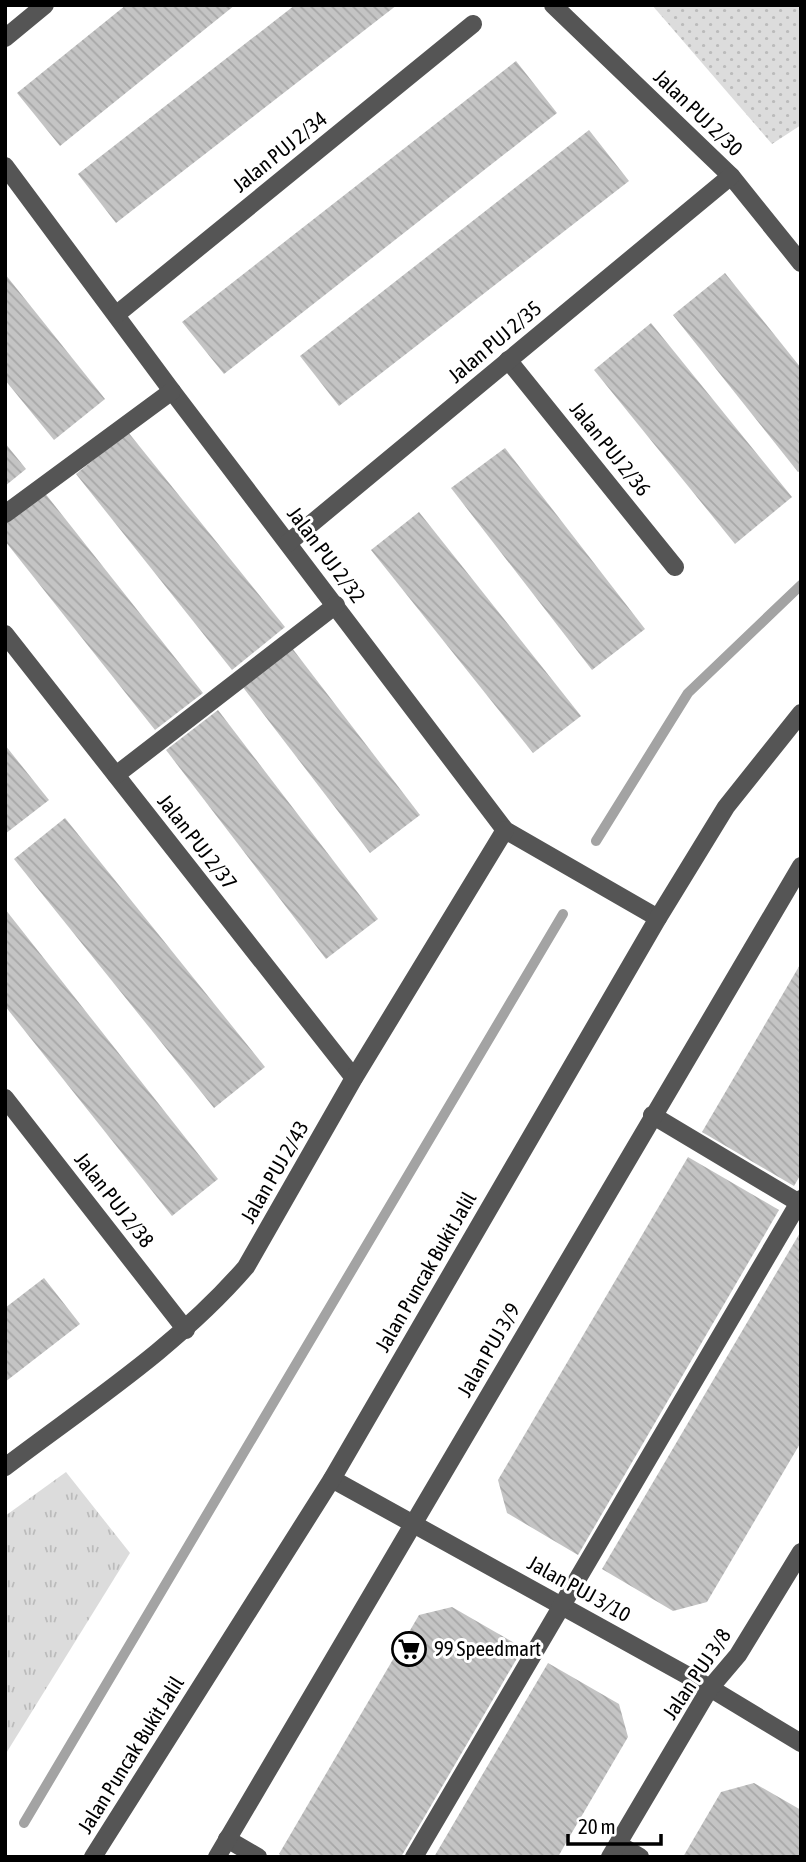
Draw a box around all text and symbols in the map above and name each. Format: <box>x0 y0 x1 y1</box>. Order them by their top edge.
street label: Jalan PUJ 2/30 <box>649 64 748 161</box>
street label: Jalan PUJ 2/34 <box>228 106 331 196</box>
street label: Jalan PUJ 2/35 <box>443 295 546 387</box>
street label: Jalan PUJ 2/36 <box>566 397 656 500</box>
street label: Jalan PUJ 2/32 <box>283 502 371 607</box>
street label: Jalan PUJ 2/37 <box>153 789 242 894</box>
street label: Jalan PUJ 2/43 <box>235 1116 313 1227</box>
street label: Jalan PUJ 2/38 <box>70 1147 159 1252</box>
street label: Jalan Puncak Bukit Jalil <box>370 1187 481 1355</box>
street label: Jalan PUJ 3/9 <box>452 1298 525 1401</box>
street label: Jalan PUJ 3/10 <box>524 1550 635 1626</box>
street label: Jalan PUJ 3/8 <box>657 1624 735 1723</box>
supermarket icon: 99 Speedmart <box>390 1630 428 1668</box>
place label: 99 Speedmart <box>434 1636 541 1660</box>
street label: Jalan Puncak Bukit Jalil <box>72 1671 188 1837</box>
scale bar <box>568 1802 661 1846</box>
text: 20 m <box>578 1814 616 1838</box>

